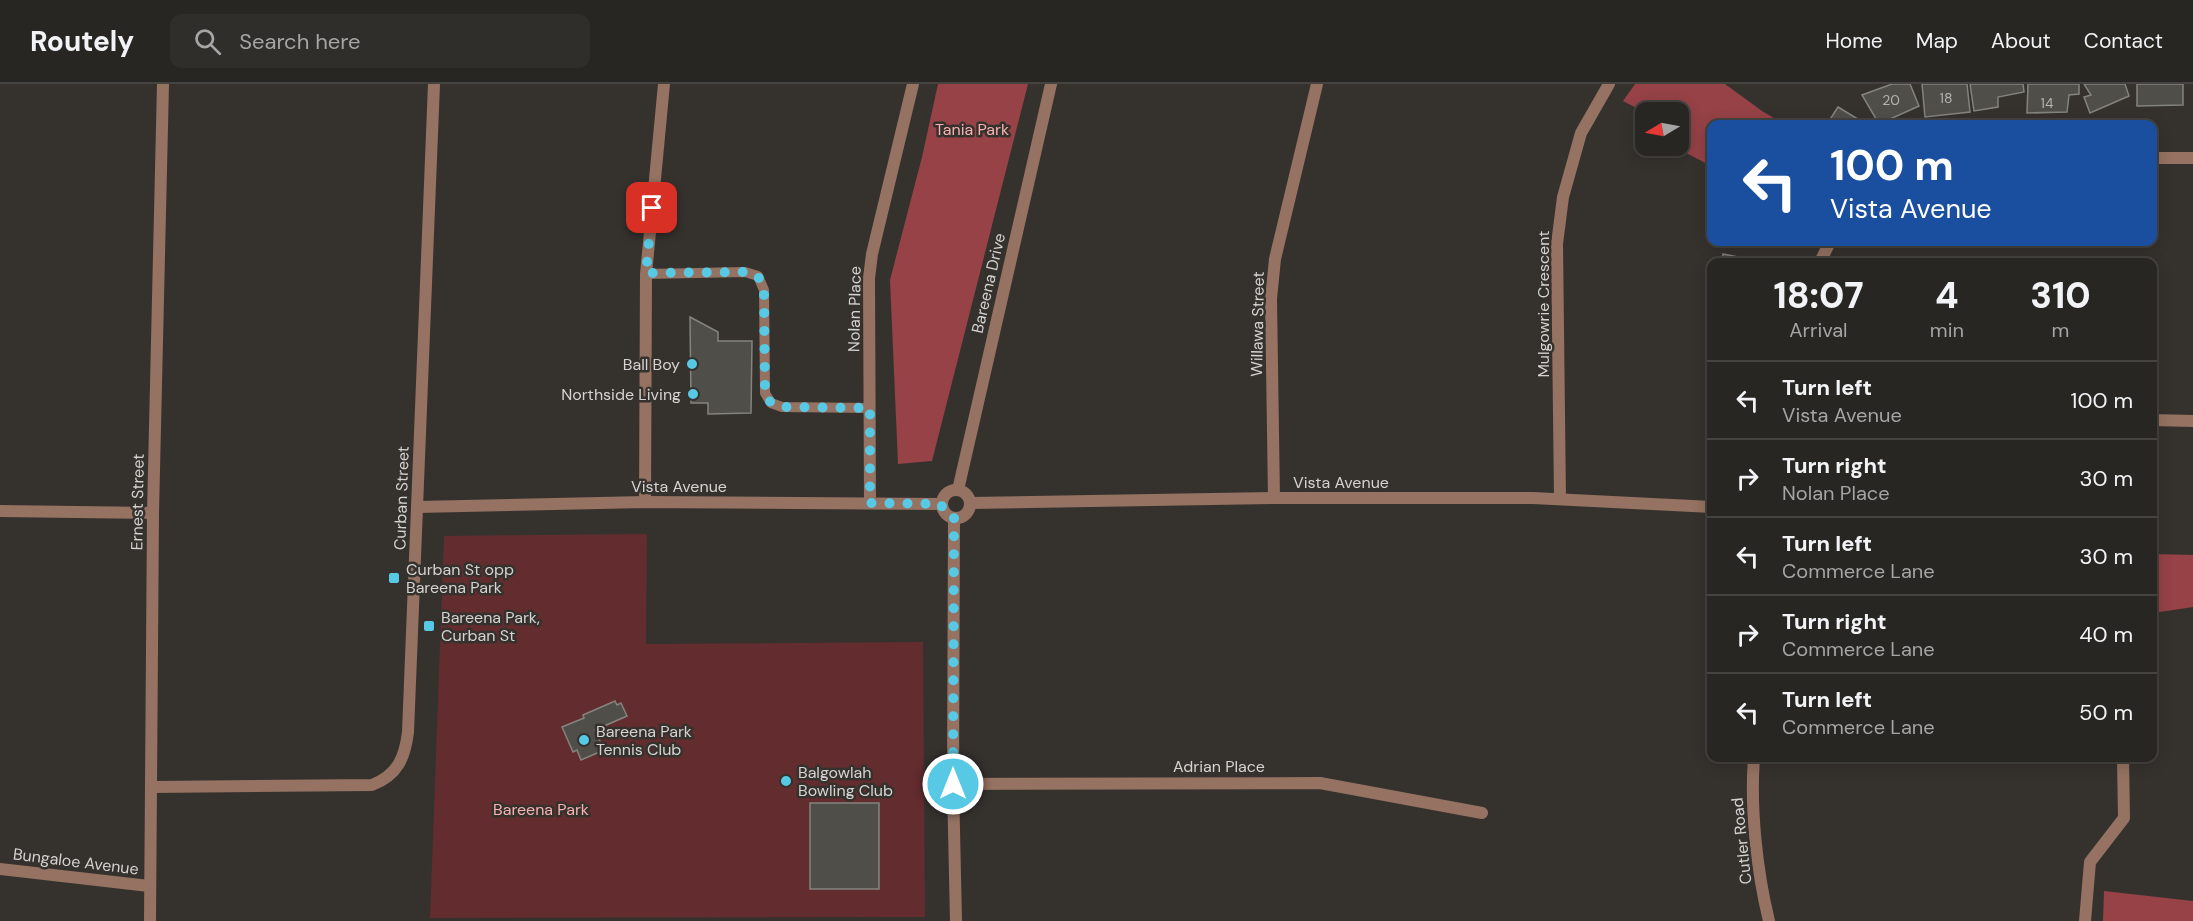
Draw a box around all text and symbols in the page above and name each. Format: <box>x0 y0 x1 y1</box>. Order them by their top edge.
search box <box>170 14 590 68</box>
text: Routely <box>30 23 134 60</box>
icon: search <box>191 25 224 58</box>
text: Search here <box>239 27 361 56</box>
text: Home <box>1825 27 1883 55</box>
text: Map <box>1916 27 1958 55</box>
text: About <box>1991 27 2051 55</box>
text: Contact <box>2084 27 2163 55</box>
house number: 18 <box>1940 89 1952 107</box>
house number: 20 <box>1882 91 1900 109</box>
house number: 14 <box>2041 94 2054 112</box>
north arrow <box>1635 102 1689 156</box>
map controls <box>1635 102 1689 156</box>
park label: Tania Park <box>935 119 1009 140</box>
text: 100 m <box>1830 138 1954 193</box>
icon: left <box>1731 144 1809 222</box>
pin <box>626 182 677 233</box>
icon: arrive <box>635 191 668 224</box>
text: Vista Avenue <box>1830 191 1992 226</box>
street label: Mulgowrie Crescent <box>1533 230 1554 378</box>
street label: Bareena Drive <box>967 231 1010 335</box>
street label: Nolan Place <box>843 266 866 352</box>
street label: Willawa Street <box>1246 271 1269 377</box>
text: 18:07 <box>1773 272 1863 319</box>
text: 4 <box>1935 272 1959 319</box>
text: 310 <box>2030 272 2091 319</box>
text: Arrival <box>1789 317 1848 343</box>
text: min <box>1930 317 1964 343</box>
text: m <box>2052 317 2069 343</box>
place label: Ball Boy <box>623 354 680 375</box>
marker: Ball Boy <box>685 357 699 371</box>
text: Turn left <box>1782 373 1872 402</box>
place label: Northside Living <box>561 384 681 405</box>
icon: left <box>1731 384 1764 417</box>
text: 100 m <box>2071 386 2133 415</box>
marker: Northside Living <box>686 387 700 401</box>
text: Vista Avenue <box>1782 402 1902 428</box>
street label: Curban Street <box>389 446 414 550</box>
text: Turn right <box>1782 451 1887 480</box>
street label: Ernest Street <box>126 453 149 551</box>
icon: right <box>1731 462 1764 495</box>
text: 30 m <box>2079 464 2133 493</box>
street label: Vista Avenue <box>1293 472 1389 493</box>
street label: Vista Avenue <box>631 476 727 497</box>
text: Nolan Place <box>1782 480 1890 506</box>
text: Turn left <box>1782 529 1872 558</box>
icon: left <box>1731 540 1764 573</box>
text: 30 m <box>2079 542 2133 571</box>
text: Commerce Lane <box>1782 558 1935 584</box>
place label: Curban St opp Bareena Park <box>406 559 514 598</box>
marker: Curban St opp Bareena Park <box>387 571 401 585</box>
place label: Bareena Park, Curban St <box>441 607 540 646</box>
text: Turn right <box>1782 607 1887 636</box>
icon: right <box>1731 618 1764 651</box>
marker: Bareena Park, Curban St <box>422 619 436 633</box>
text: 40 m <box>2079 620 2133 649</box>
text: Commerce Lane <box>1782 636 1935 662</box>
text: Turn left <box>1782 685 1872 714</box>
icon: left <box>1731 696 1764 729</box>
text: 50 m <box>2079 698 2133 727</box>
text: Commerce Lane <box>1782 714 1935 740</box>
place label: Bareena Park Tennis Club <box>596 721 692 760</box>
marker: Bareena Park Tennis Club <box>577 733 591 747</box>
position arrow <box>921 752 985 816</box>
street label: Adrian Place <box>1173 756 1265 777</box>
place label: Balgowlah Bowling Club <box>798 762 893 801</box>
marker: Balgowlah Bowling Club <box>779 774 793 788</box>
street label: Cutler Road <box>1727 797 1756 885</box>
park label: Bareena Park <box>493 799 589 820</box>
street label: Bungaloe Avenue <box>12 843 140 880</box>

